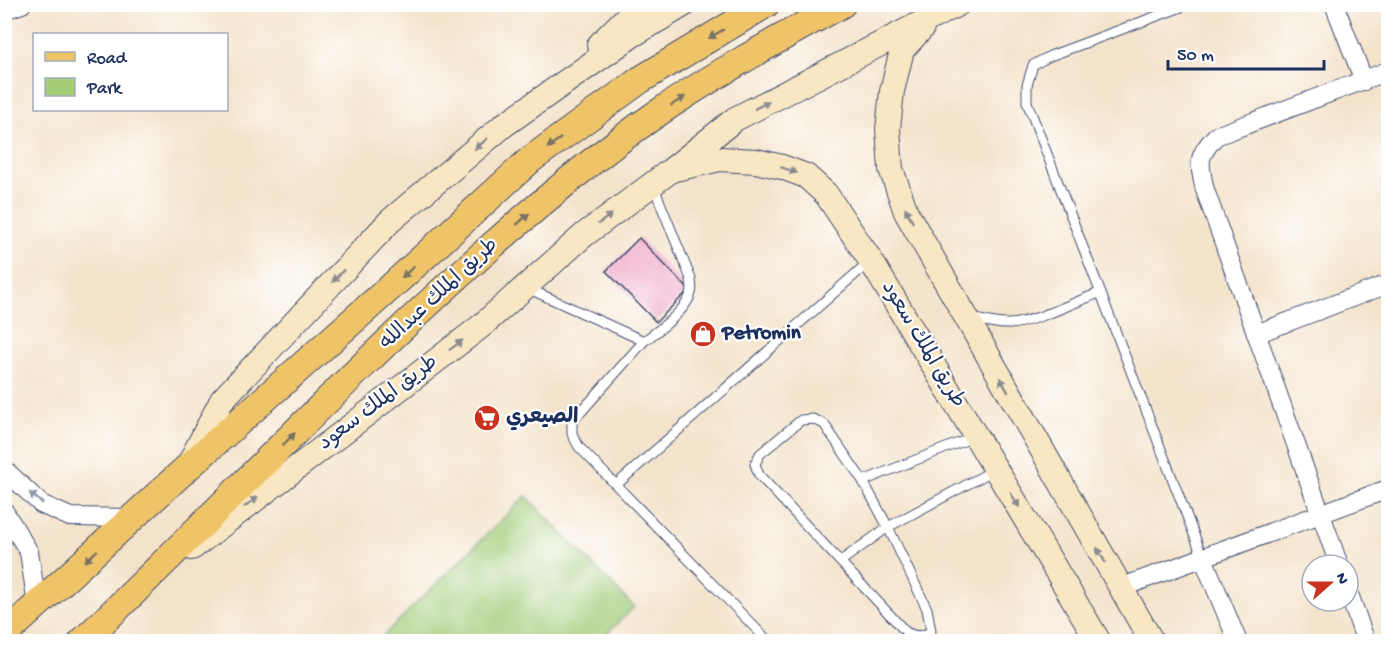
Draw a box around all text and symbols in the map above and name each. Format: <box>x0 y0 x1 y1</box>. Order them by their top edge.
one-way arrow <box>708 29 724 40</box>
legend <box>33 33 228 111</box>
scale bar <box>1168 33 1324 71</box>
text: 50 m <box>1177 46 1214 67</box>
text: Road <box>87 49 128 70</box>
text: Park <box>86 79 123 100</box>
one-way arrow <box>670 95 686 106</box>
one-way arrow <box>754 100 771 110</box>
one-way arrow <box>474 137 489 150</box>
one-way arrow <box>547 137 563 149</box>
one-way arrow <box>780 166 798 175</box>
one-way arrow <box>904 207 913 224</box>
one-way arrow <box>515 213 530 226</box>
one-way arrow <box>596 213 612 225</box>
street label: طريق الملك عبدالله <box>375 234 505 356</box>
one-way arrow <box>401 264 415 278</box>
one-way arrow <box>332 269 346 283</box>
street label: طريق الملك سعود <box>874 277 970 413</box>
shop icon: Petromin <box>688 319 718 349</box>
place label: Petromin <box>721 322 802 347</box>
one-way arrow <box>449 340 464 352</box>
street label: طريق الملك سعود <box>314 351 444 457</box>
one-way arrow <box>999 377 1010 393</box>
supermarket icon: الصيعري <box>472 403 502 433</box>
place label: الصيعري <box>506 406 578 431</box>
one-way arrow <box>282 432 297 446</box>
one-way arrow <box>28 492 44 505</box>
one-way arrow <box>1010 492 1021 508</box>
one-way arrow <box>243 496 259 508</box>
one-way arrow <box>1096 546 1106 563</box>
one-way arrow <box>83 549 98 563</box>
north arrow <box>1300 553 1360 613</box>
text: N <box>1330 571 1352 588</box>

